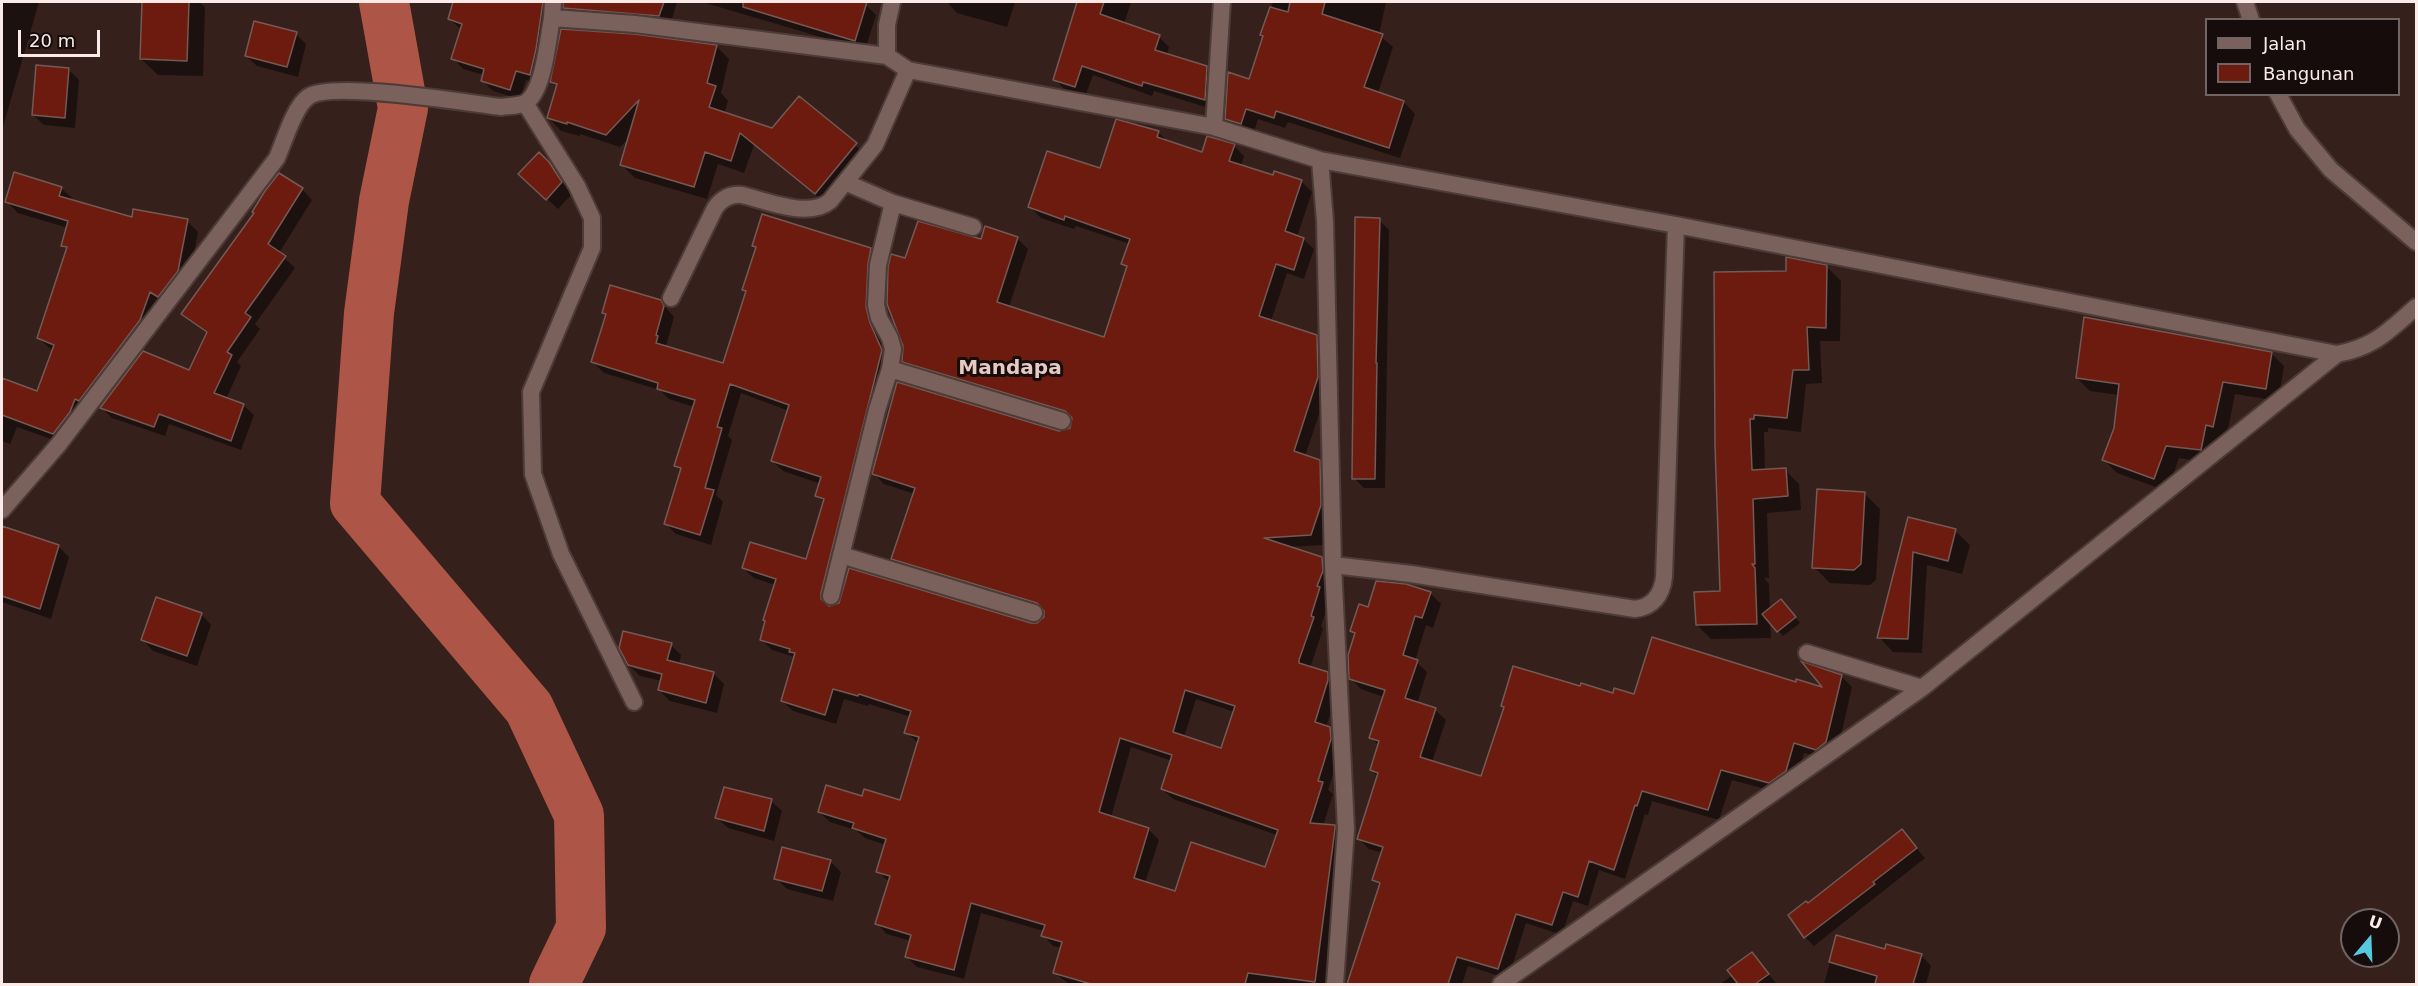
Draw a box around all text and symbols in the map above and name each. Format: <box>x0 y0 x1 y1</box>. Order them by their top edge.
scale bar <box>21 18 104 56</box>
legend <box>2205 18 2400 96</box>
text: 20 m <box>29 30 75 51</box>
text: Jalan <box>2263 33 2307 54</box>
text: Bangunan <box>2263 63 2354 84</box>
district label: Mandapa <box>958 357 1062 381</box>
north arrow <box>2340 908 2400 968</box>
text: U <box>2366 911 2385 933</box>

